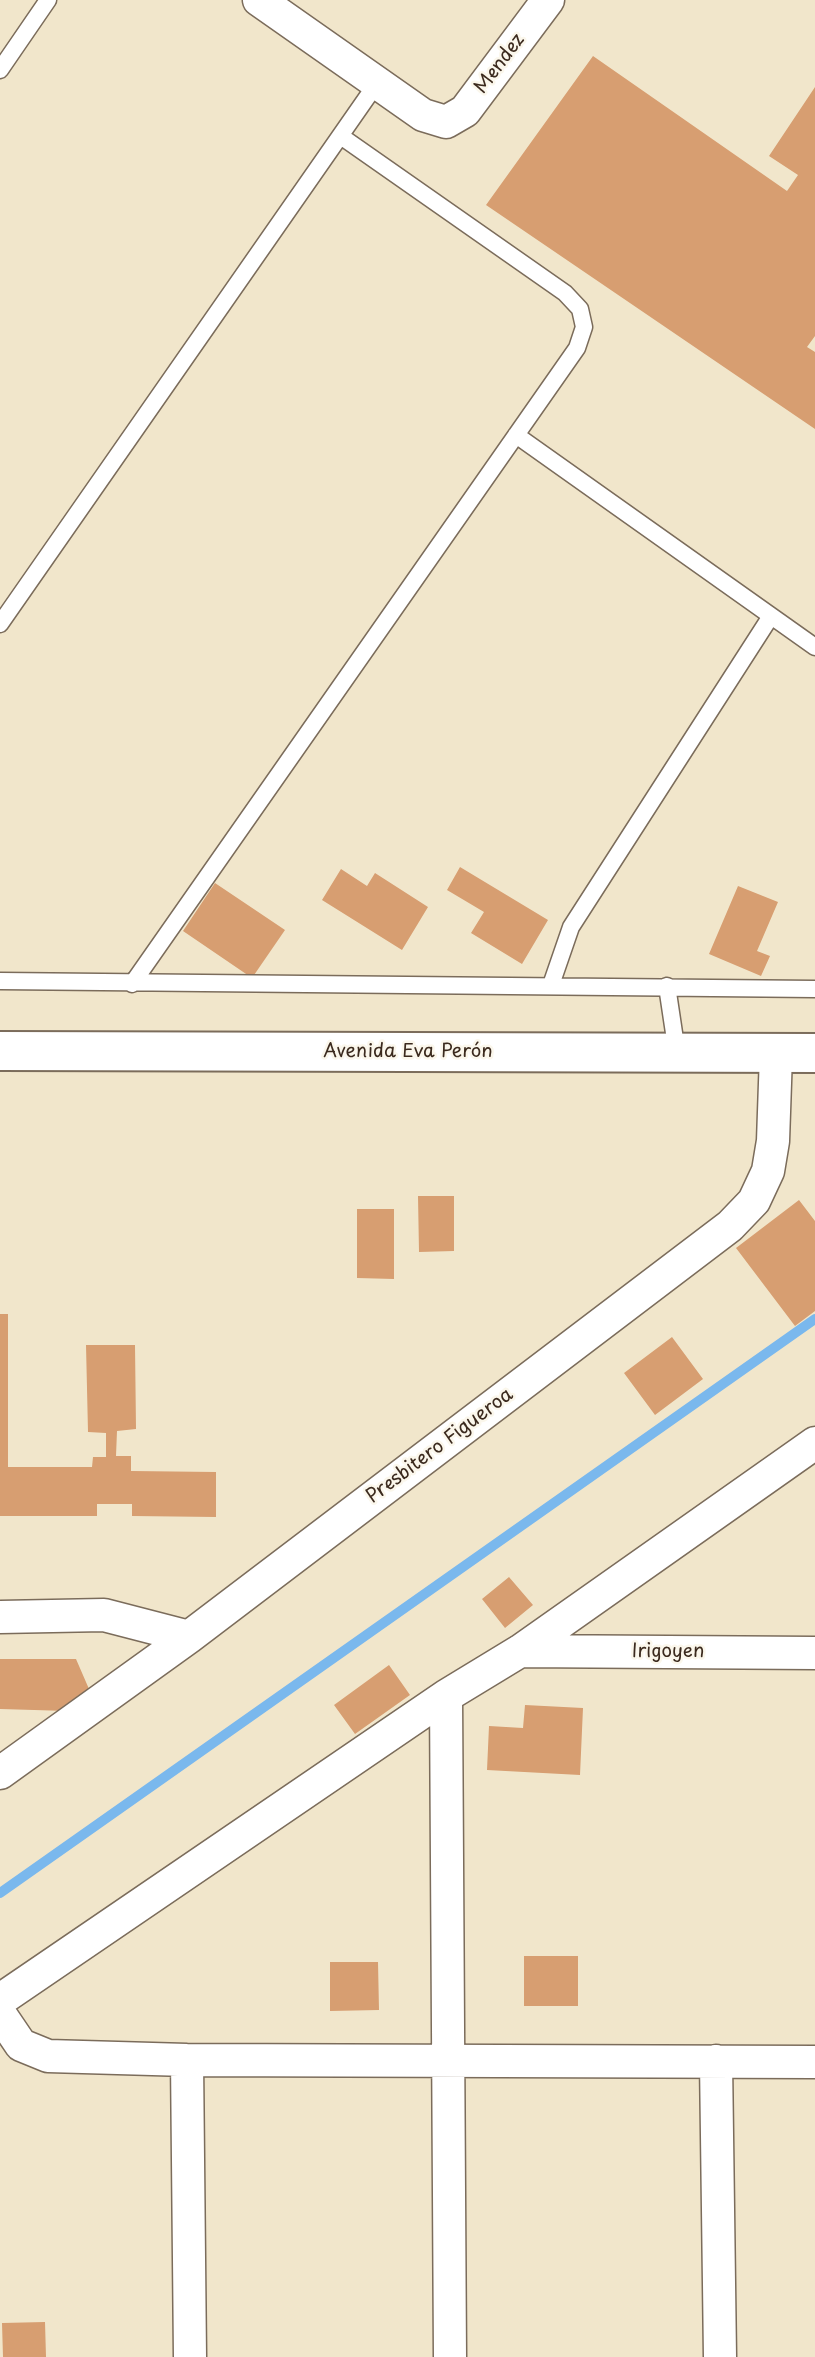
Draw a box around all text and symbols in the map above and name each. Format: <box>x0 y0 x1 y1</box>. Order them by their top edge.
street label: Mendez <box>470 29 530 99</box>
street label: Avenida Eva Perón <box>323 1041 493 1063</box>
street label: Presbitero Figueroa <box>362 1383 518 1509</box>
street label: Irigoyen <box>632 1641 704 1663</box>

